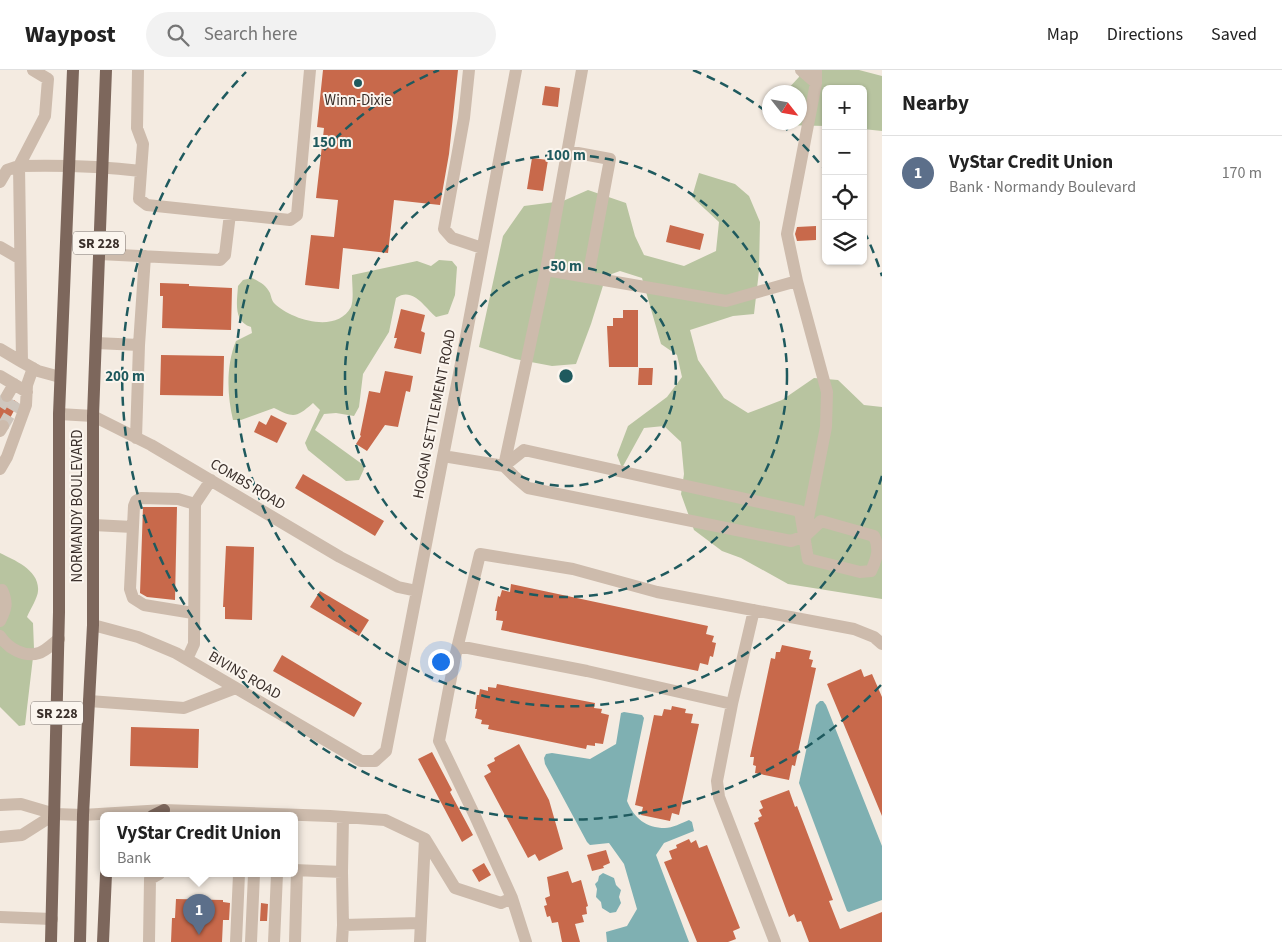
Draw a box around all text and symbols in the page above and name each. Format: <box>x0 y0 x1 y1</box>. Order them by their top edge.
search box <box>146 12 496 57</box>
text: Waypost <box>25 17 116 52</box>
icon: search <box>164 21 192 49</box>
text: Search here <box>204 21 297 48</box>
text: Map <box>1047 22 1079 47</box>
text: Directions <box>1107 22 1183 47</box>
text: Saved <box>1211 22 1257 47</box>
marker: Winn-Dixie <box>352 77 364 89</box>
north arrow <box>762 85 807 130</box>
map controls <box>822 85 867 265</box>
button: + <box>822 85 867 130</box>
text: Nearby <box>902 88 969 118</box>
place label: Winn-Dixie <box>324 90 392 111</box>
button: − <box>822 130 867 175</box>
text: 150 m <box>312 132 352 153</box>
text: 100 m <box>546 145 586 166</box>
text: VyStar Credit Union <box>949 149 1113 176</box>
text: 1 <box>914 162 922 184</box>
text: 170 m <box>1222 162 1262 184</box>
button: locate <box>822 175 867 220</box>
text: Bank · Normandy Boulevard <box>949 176 1136 198</box>
button: layers <box>822 220 867 265</box>
road number: SR 228 <box>73 232 125 254</box>
text: 50 m <box>550 256 582 277</box>
street label: HOGAN SETTLEMENT ROAD <box>408 328 461 501</box>
text: 200 m <box>105 366 145 387</box>
centre of rings <box>557 367 575 385</box>
street label: NORMANDY BOULEVARD <box>67 429 88 583</box>
street label: COMBS ROAD <box>206 454 289 515</box>
street label: BIVINS ROAD <box>204 646 285 705</box>
your location <box>428 649 454 675</box>
road number: SR 228 <box>31 702 83 724</box>
popup <box>100 812 298 877</box>
text: VyStar Credit Union <box>117 820 281 847</box>
text: Bank <box>117 847 151 869</box>
pin: 1 <box>183 894 215 935</box>

